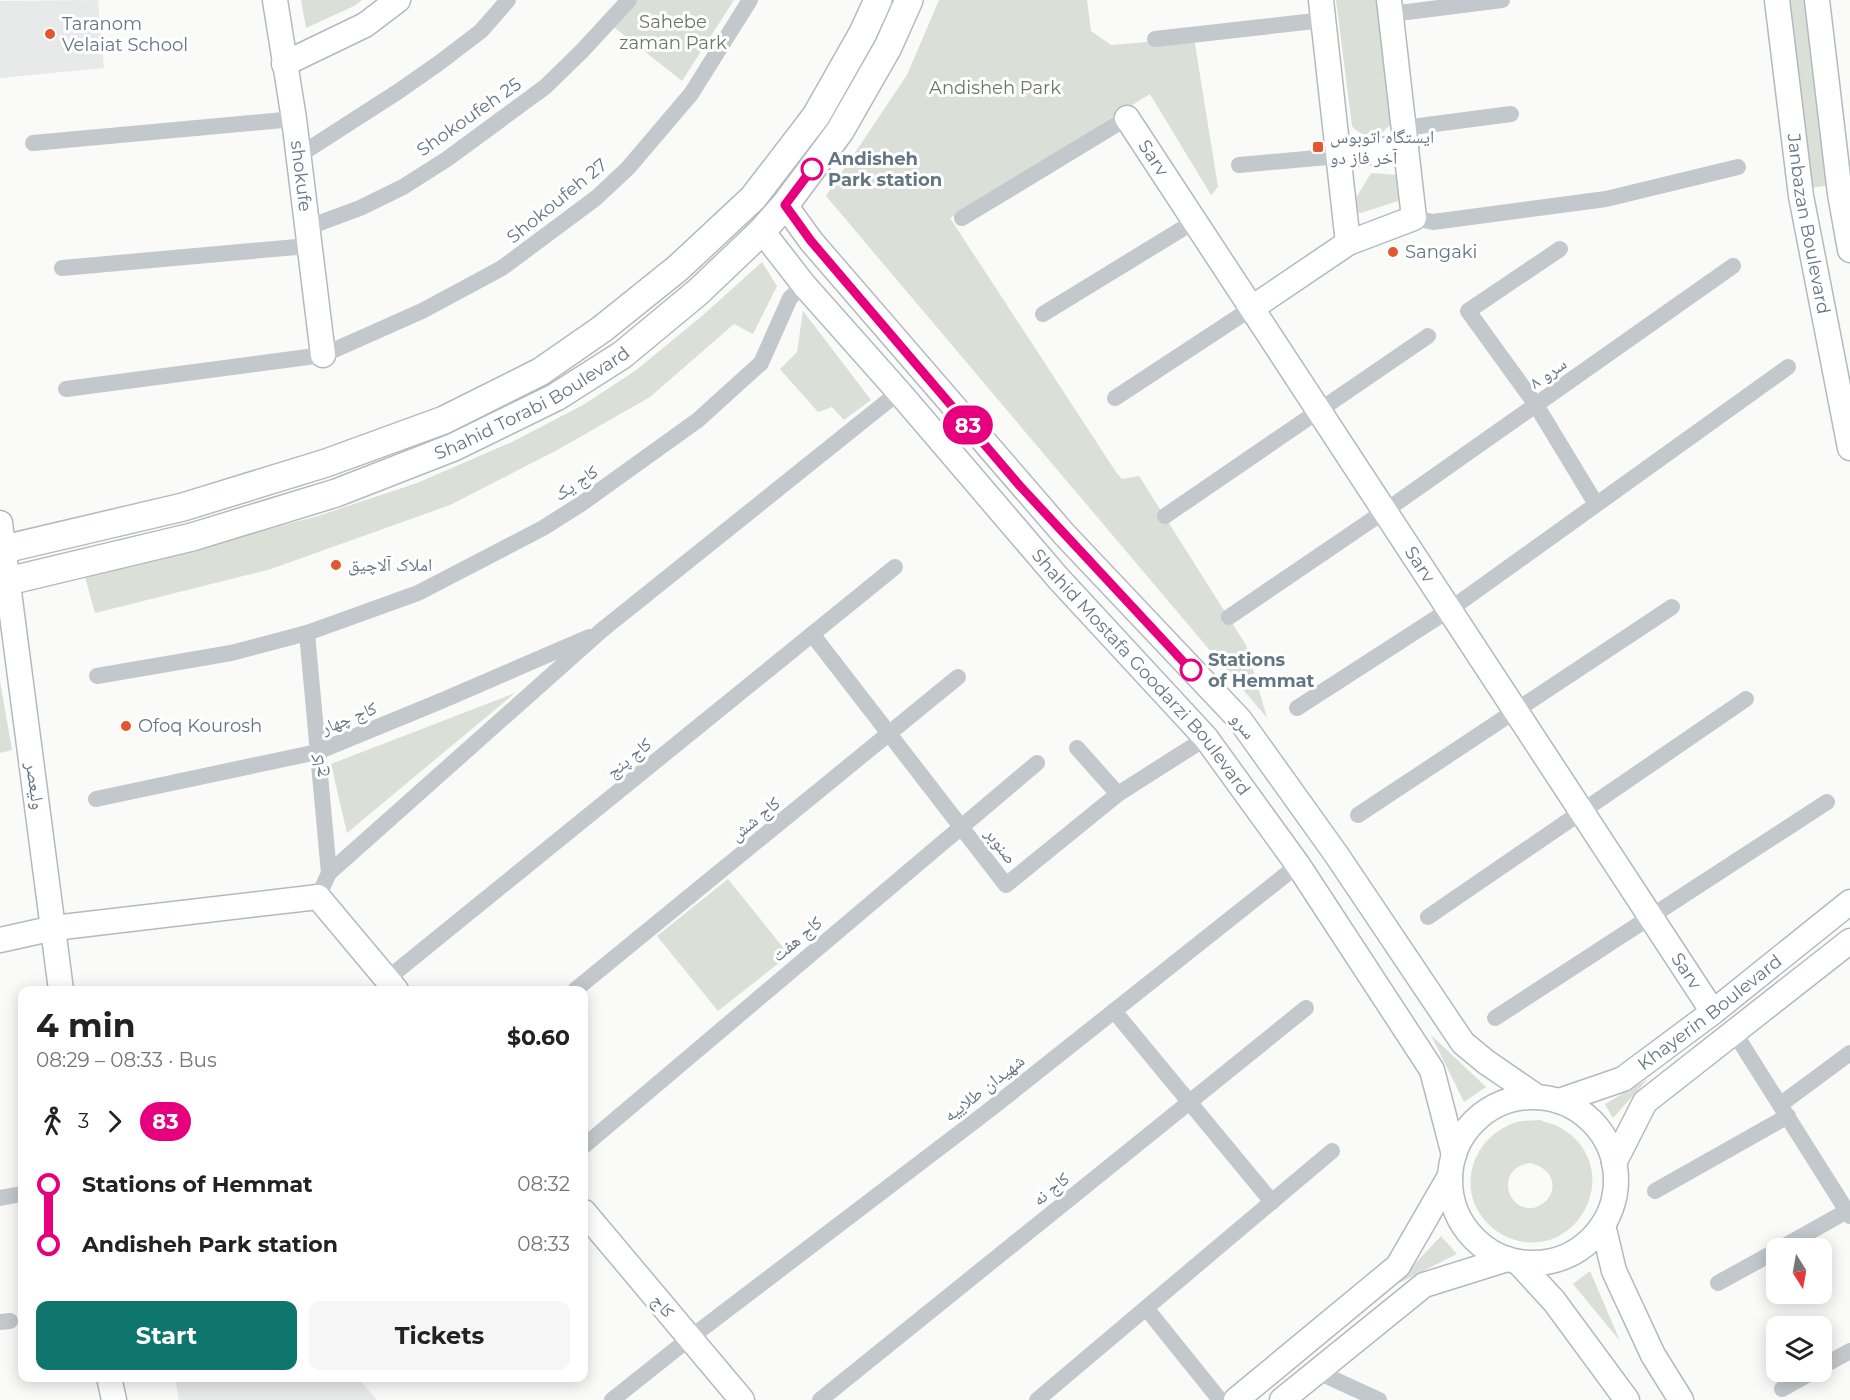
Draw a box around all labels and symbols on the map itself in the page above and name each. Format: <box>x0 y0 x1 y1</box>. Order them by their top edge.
park label: Sahebe zaman Park <box>619 11 727 54</box>
place label: Taranom Velaiat School <box>62 13 188 56</box>
marker: Taranom Velaiat School <box>43 27 57 41</box>
street label: Shokoufeh 25 <box>413 73 525 161</box>
park label: Andisheh Park <box>929 77 1061 99</box>
place label: ایستگاه اتوبوس آخر فاز دو <box>1330 126 1434 169</box>
street label: Janbazan Boulevard <box>1782 131 1835 316</box>
street label: Sarv <box>1133 136 1173 181</box>
street label: shokufe <box>286 139 316 213</box>
marker: ایستگاه اتوبوس آخر فاز دو <box>1311 140 1325 154</box>
place label: Andisheh Park station <box>827 148 942 191</box>
street label: Shokoufeh 27 <box>502 154 612 248</box>
marker: Andisheh Park station <box>801 158 823 180</box>
place label: Sangaki <box>1405 241 1477 263</box>
marker: Sangaki <box>1386 245 1400 259</box>
street label: Shahid Torabi Boulevard <box>431 342 634 465</box>
street label: سرو ۸ <box>1525 352 1571 394</box>
line badge: 83 <box>941 406 995 444</box>
street label: کاج یک <box>550 460 603 506</box>
street label: Sarv <box>1400 542 1440 587</box>
street label: Shahid Mostafa Goodarzi Boulevard <box>1027 544 1255 800</box>
place label: املاک آلاچیق <box>348 554 432 576</box>
marker: املاک آلاچیق <box>329 558 343 572</box>
place label: Stations of Hemmat <box>1208 649 1315 692</box>
marker: Stations of Hemmat <box>1180 659 1202 681</box>
street label: کاج چهار <box>317 697 381 740</box>
street label: سرو <box>1226 708 1260 744</box>
place label: Ofoq Kourosh <box>138 715 262 737</box>
marker: Ofoq Kourosh <box>119 719 133 733</box>
street label: کاج پنج <box>602 733 657 784</box>
street label: کاج <box>306 753 331 779</box>
street label: ولیعصر <box>21 760 49 811</box>
street label: کاج شش <box>725 792 786 847</box>
street label: صنوبر <box>980 823 1022 869</box>
street label: کاج هفت <box>767 911 828 967</box>
street label: Sarv <box>1666 949 1706 994</box>
street label: Khayerin Boulevard <box>1633 950 1786 1075</box>
street label: شهیدان طلاییه <box>939 1049 1029 1127</box>
street label: کاج نه <box>1028 1167 1075 1211</box>
north arrow <box>1766 1238 1832 1304</box>
street label: کاج <box>646 1290 679 1323</box>

